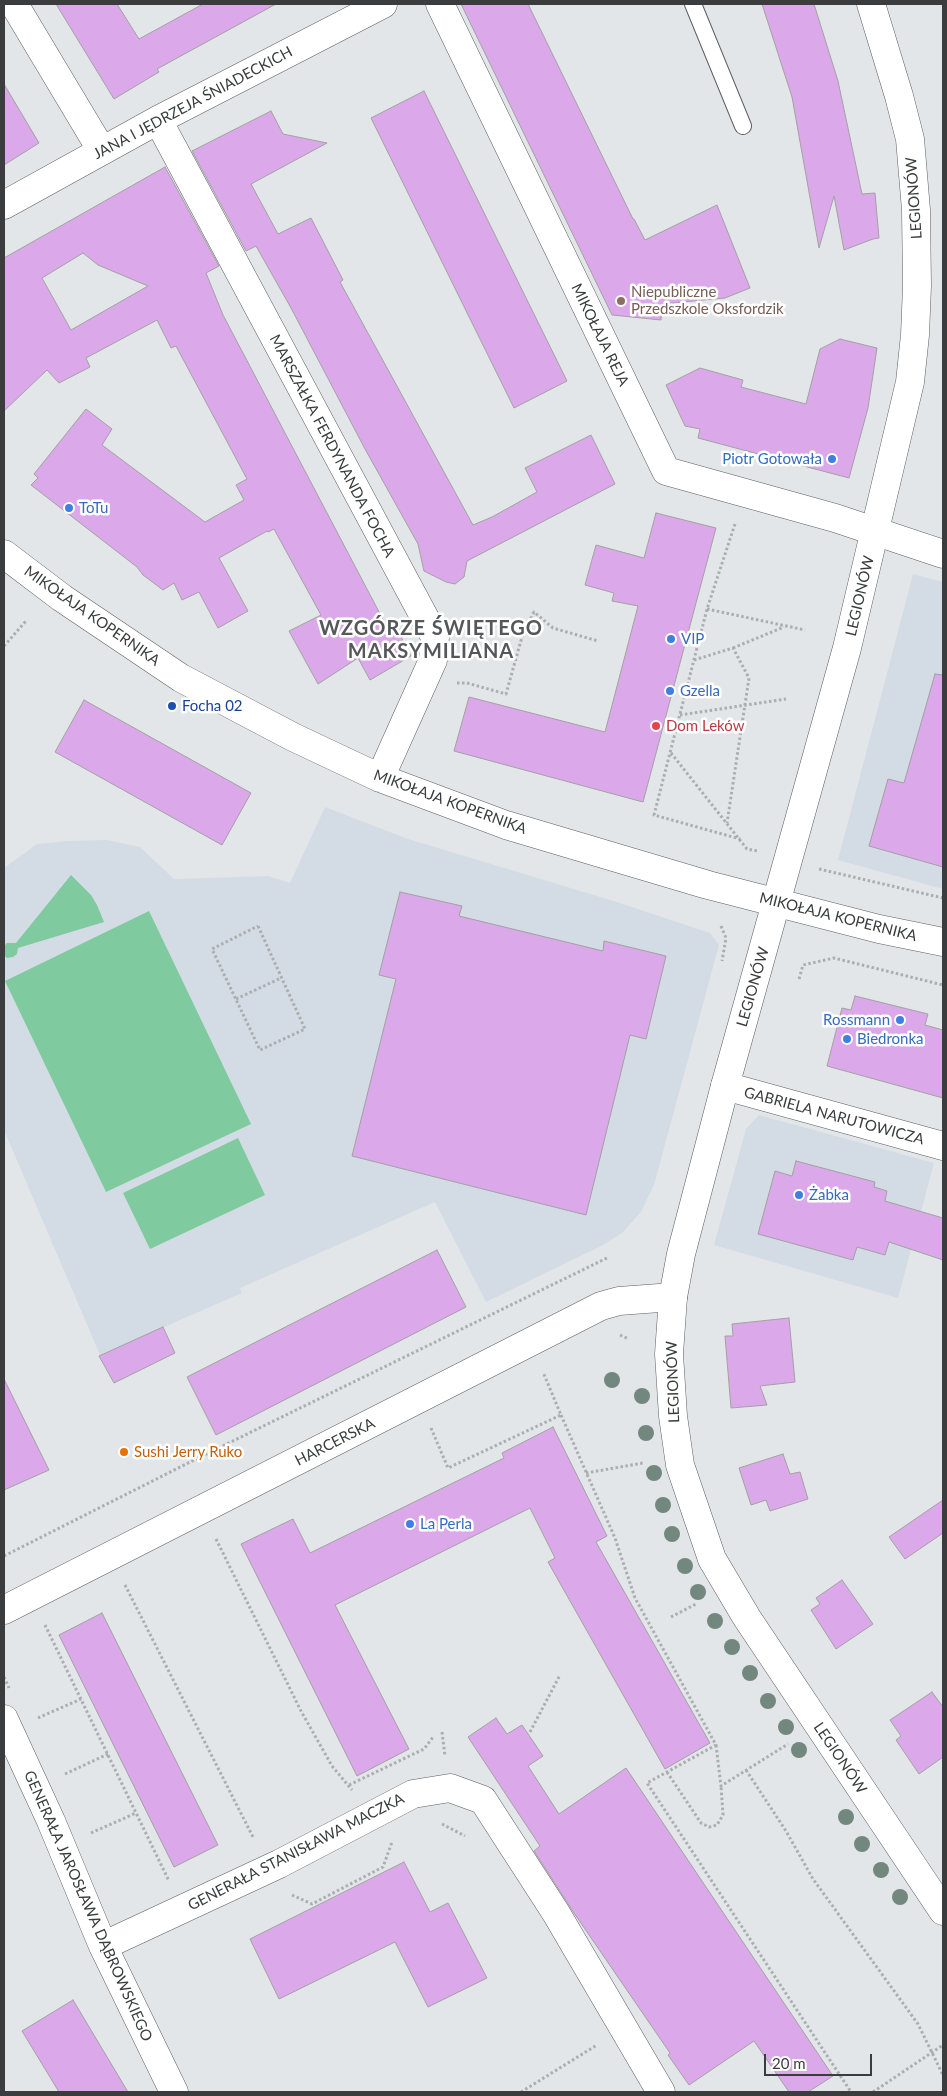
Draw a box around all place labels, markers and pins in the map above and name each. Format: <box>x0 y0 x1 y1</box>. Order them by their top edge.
place label: Niepubliczne Przedszkole Oksfordzik <box>631 283 784 318</box>
marker: Niepubliczne Przedszkole Oksfordzik <box>615 295 627 307</box>
place label: Piotr Gotowała <box>722 450 822 468</box>
marker: Piotr Gotowała <box>826 453 838 465</box>
place label: ToTu <box>79 499 108 517</box>
marker: ToTu <box>63 502 75 514</box>
place label: VIP <box>681 630 704 648</box>
marker: VIP <box>665 633 677 645</box>
place label: Gzella <box>680 682 720 700</box>
marker: Gzella <box>664 685 676 697</box>
place label: Focha 02 <box>182 697 243 715</box>
marker: Focha 02 <box>166 700 178 712</box>
place label: Dom Leków <box>666 717 744 735</box>
marker: Dom Leków <box>650 720 662 732</box>
place label: Rossmann <box>823 1011 890 1029</box>
marker: Rossmann <box>894 1014 906 1026</box>
place label: Biedronka <box>857 1030 924 1048</box>
marker: Biedronka <box>841 1033 853 1045</box>
place label: Żabka <box>809 1186 849 1204</box>
marker: Żabka <box>793 1189 805 1201</box>
place label: Sushi Jerry Ruko <box>134 1443 242 1461</box>
marker: Sushi Jerry Ruko <box>118 1446 130 1458</box>
place label: La Perla <box>420 1515 472 1533</box>
marker: La Perla <box>404 1518 416 1530</box>

